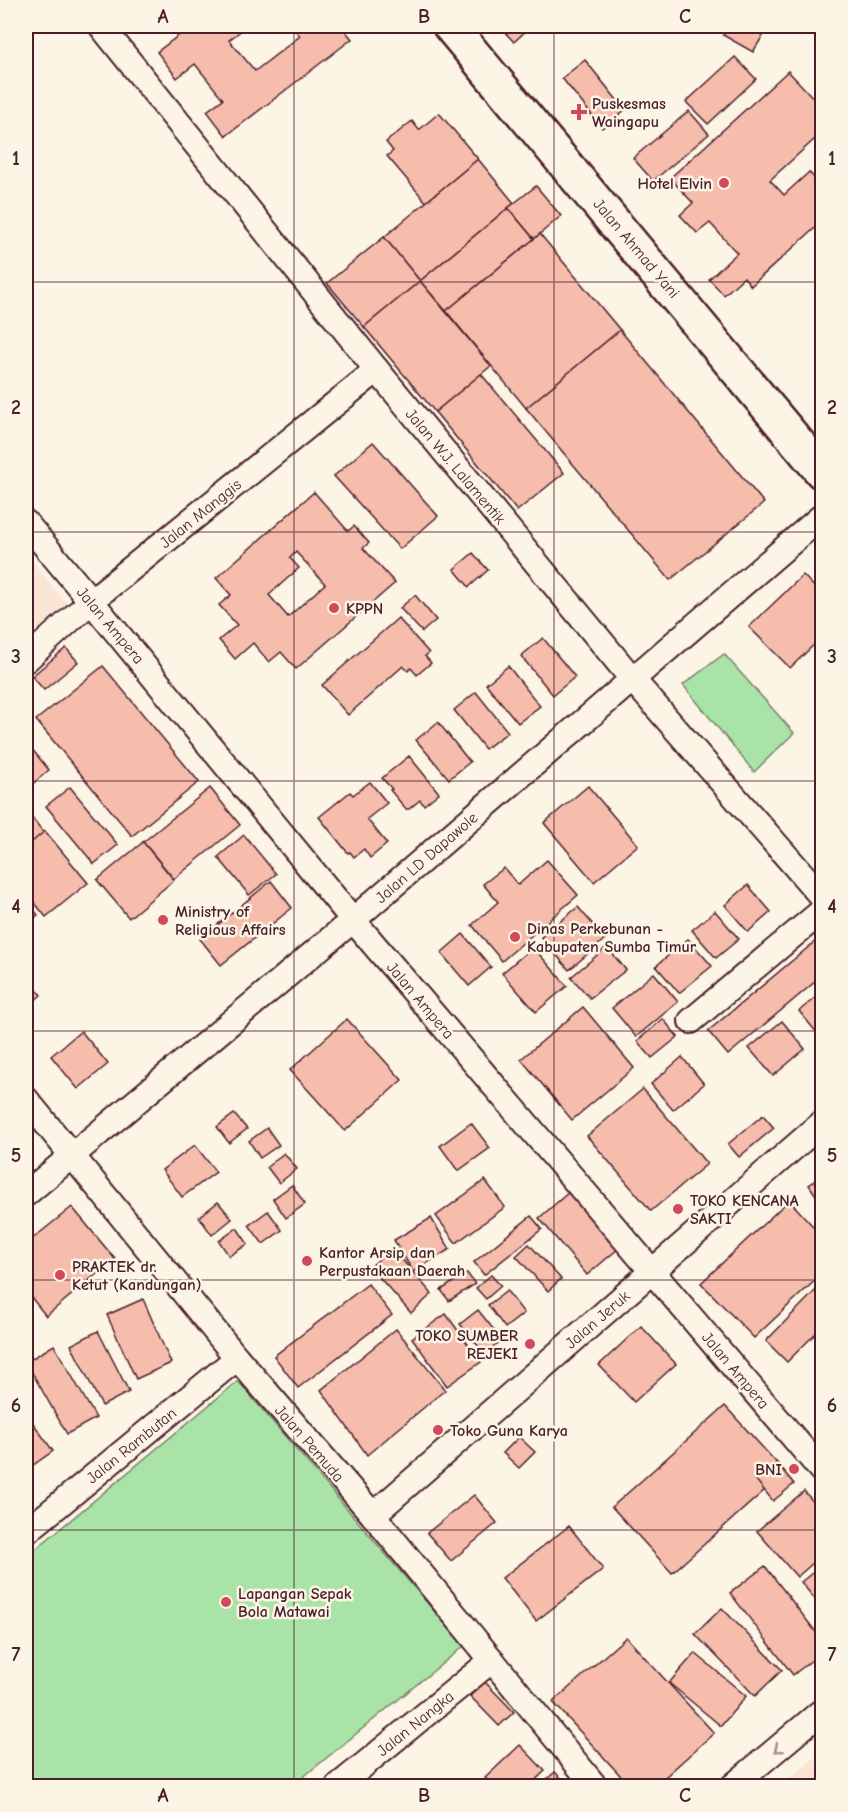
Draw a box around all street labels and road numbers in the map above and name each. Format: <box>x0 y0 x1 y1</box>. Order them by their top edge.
street label: Jalan Ahmad Yani <box>589 195 683 302</box>
street label: Jalan W.J. Lalamentik <box>402 405 509 528</box>
street label: Jalan Manggis <box>156 475 245 552</box>
street label: Jalan Ampera <box>73 584 148 668</box>
street label: Jalan LD Dapawole <box>372 809 481 907</box>
street label: Jalan Ampera <box>383 959 458 1043</box>
street label: Jalan Jeruk <box>562 1287 634 1353</box>
street label: Jalan Ampera <box>698 1329 773 1413</box>
street label: Jalan Pemuda <box>271 1402 348 1486</box>
street label: Jalan Rambutan <box>83 1404 180 1487</box>
street label: Jalan Nangka <box>374 1687 458 1760</box>

